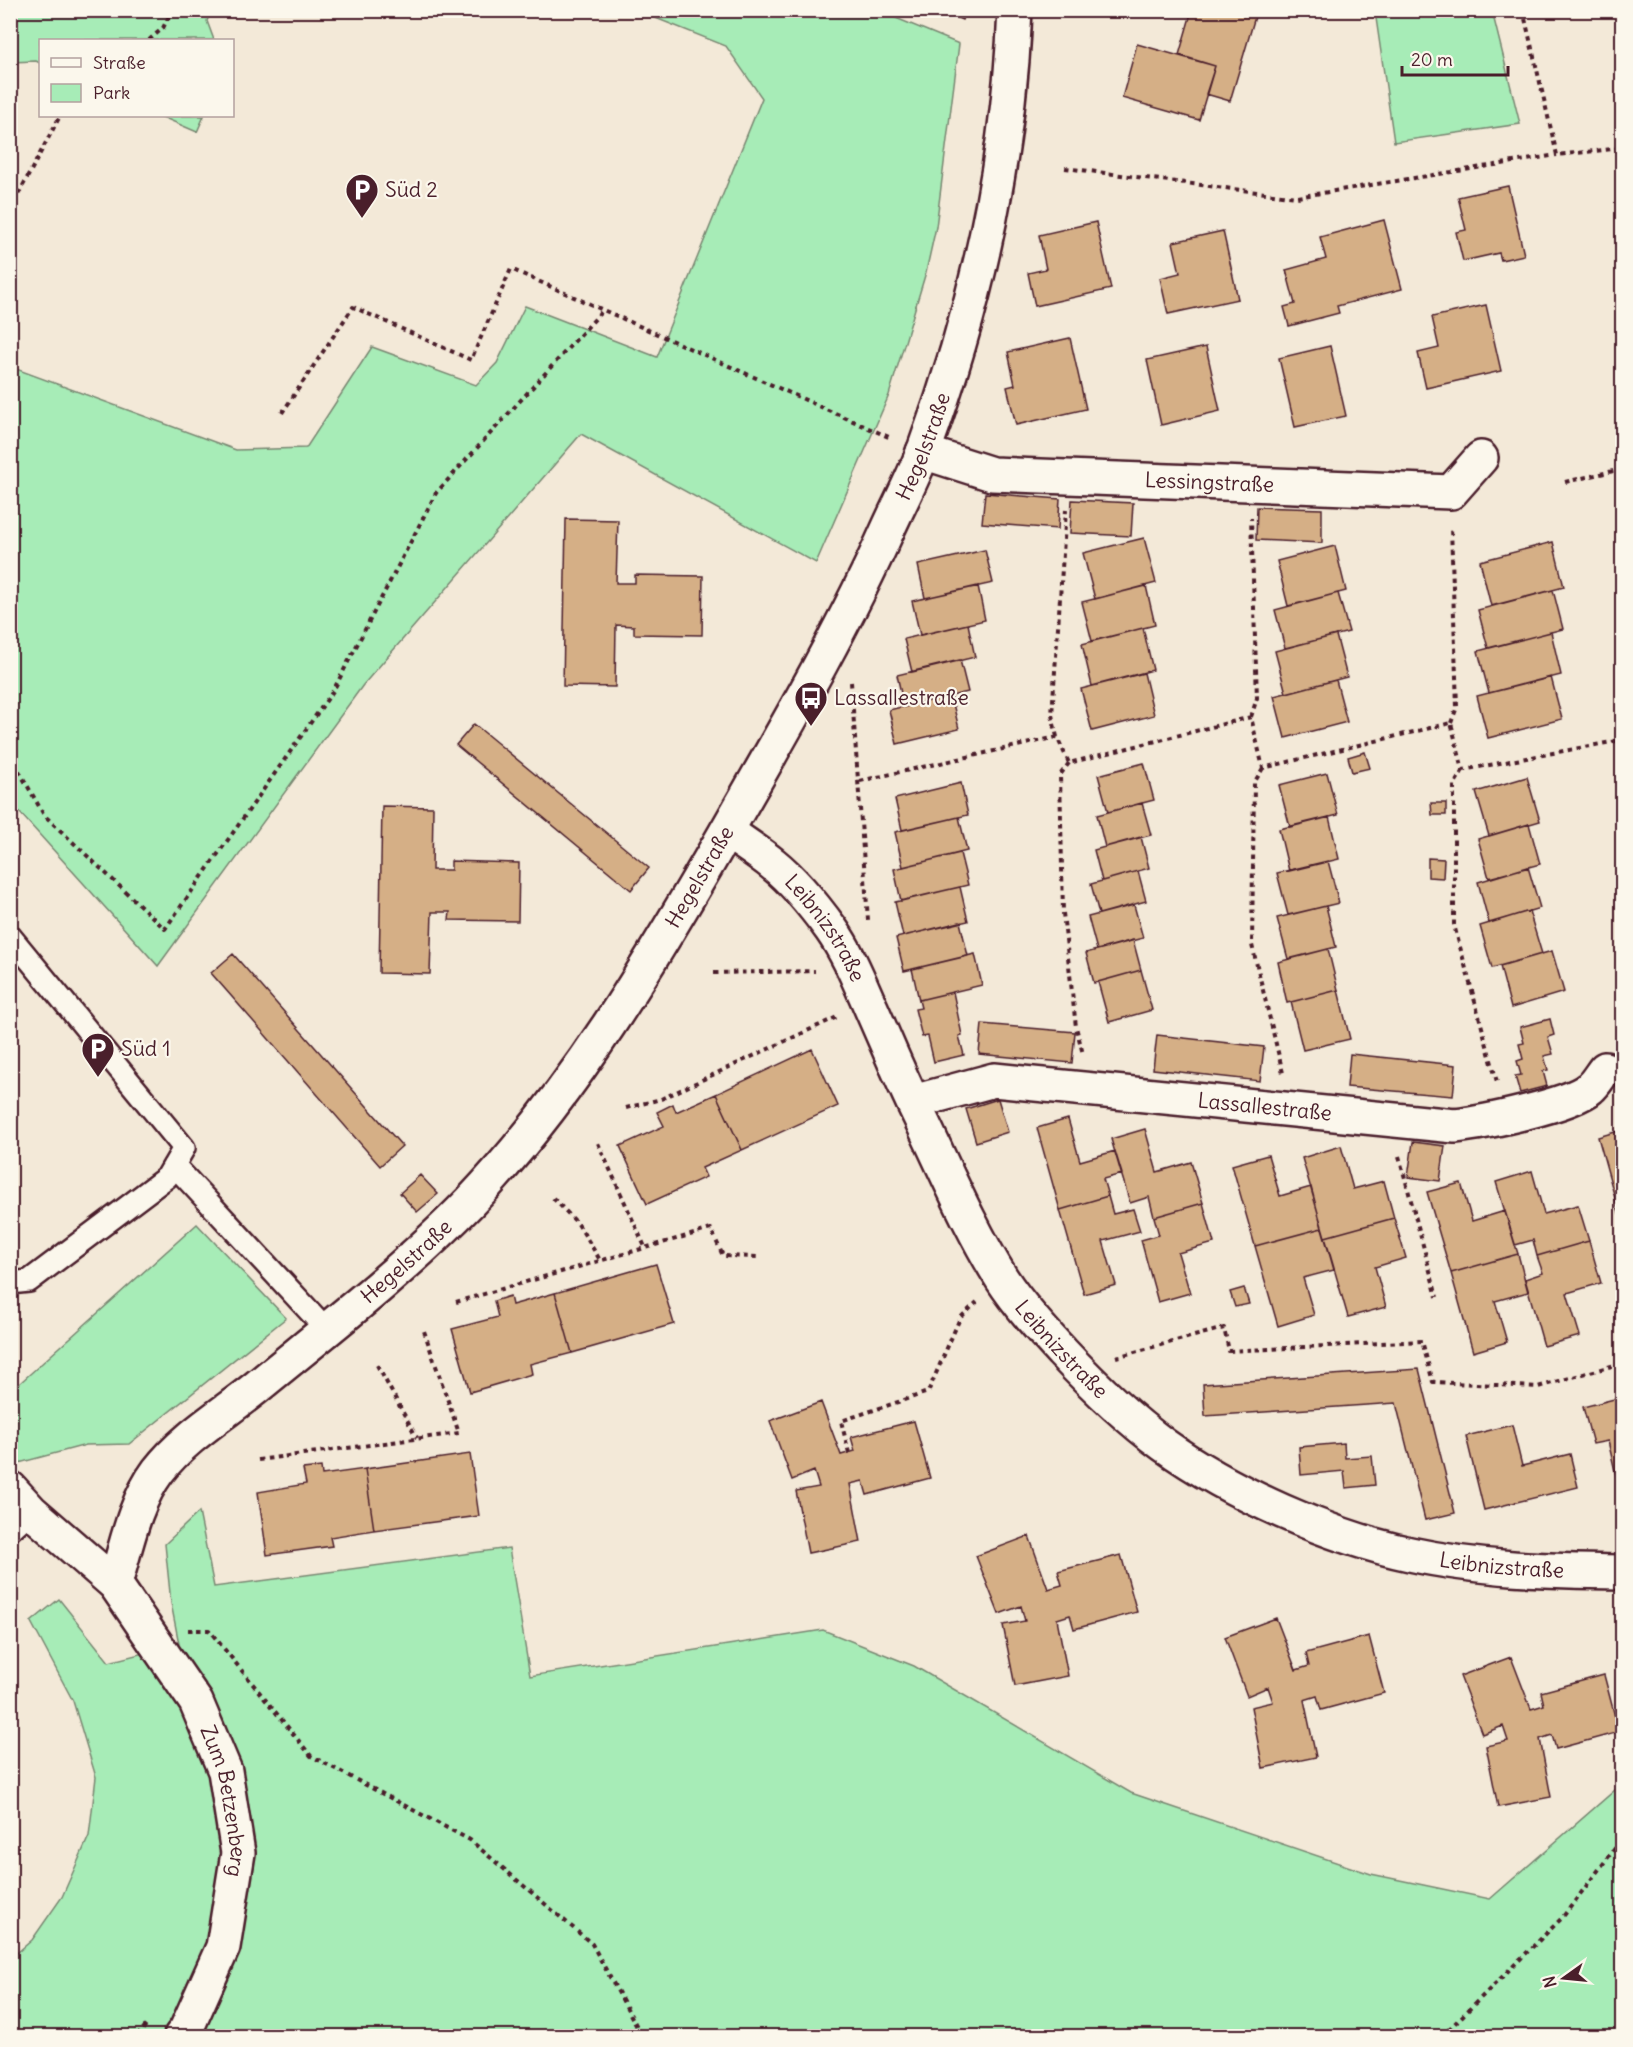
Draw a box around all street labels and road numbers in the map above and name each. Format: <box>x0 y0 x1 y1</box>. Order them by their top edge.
street label: Hegelstraße <box>890 389 956 505</box>
street label: Lessingstraße <box>1144 466 1275 498</box>
street label: Hegelstraße <box>659 821 740 933</box>
street label: Leibnizstraße <box>779 868 872 986</box>
street label: Lassallestraße <box>1196 1086 1333 1127</box>
street label: Hegelstraße <box>355 1213 458 1309</box>
street label: Leibnizstraße <box>1009 1294 1114 1404</box>
street label: Leibnizstraße <box>1438 1546 1565 1584</box>
street label: Zum Betzenberg <box>194 1721 252 1879</box>

